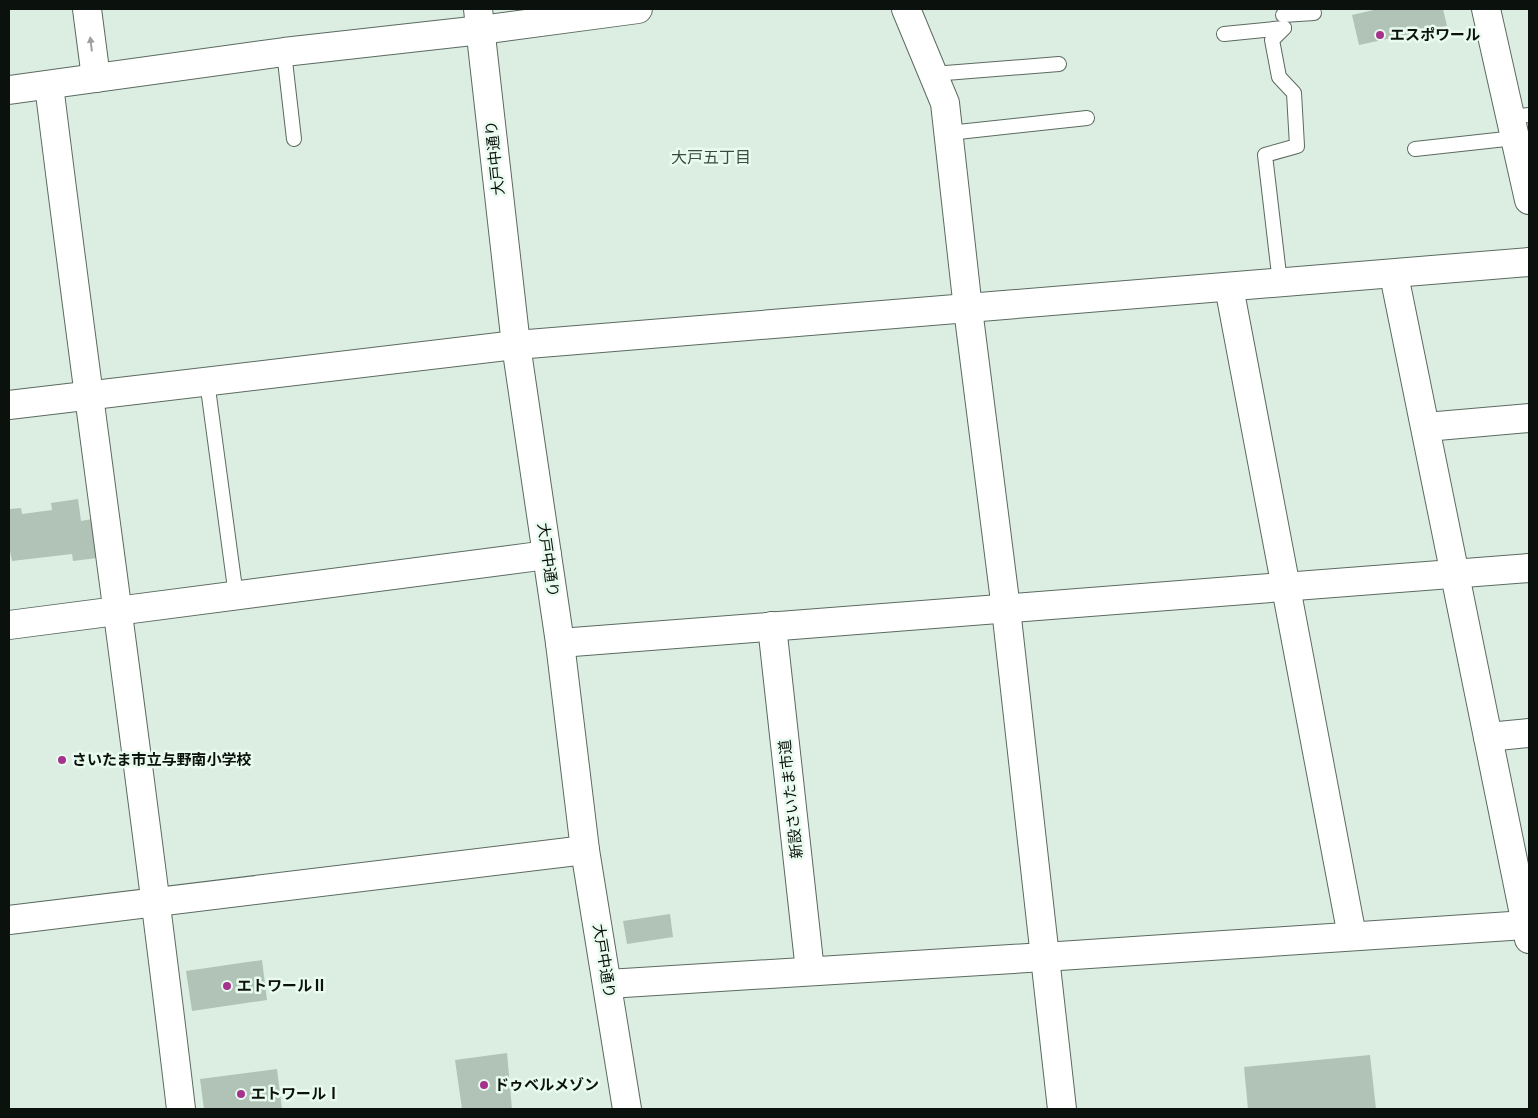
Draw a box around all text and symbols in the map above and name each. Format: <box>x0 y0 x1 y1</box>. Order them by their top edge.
place label: エスポワール <box>1390 25 1480 43</box>
marker: エスポワール <box>1374 29 1386 41</box>
one-way arrow <box>87 35 95 51</box>
street label: 大戸中通り <box>481 120 507 196</box>
district label: 大戸五丁目 <box>671 147 751 167</box>
street label: 大戸中通り <box>535 521 563 598</box>
street label: 新設さいたま市道 <box>775 739 805 859</box>
place label: さいたま市立与野南小学校 <box>72 750 252 768</box>
marker: さいたま市立与野南小学校 <box>56 754 68 766</box>
street label: 大戸中通り <box>590 922 620 999</box>
place label: エトワールⅡ <box>237 976 327 994</box>
marker: エトワールⅡ <box>221 980 233 992</box>
place label: ドゥベルメゾン <box>494 1075 599 1093</box>
marker: ドゥベルメゾン <box>478 1079 490 1091</box>
place label: エトワールⅠ <box>251 1084 341 1102</box>
marker: エトワールⅠ <box>235 1088 247 1100</box>

